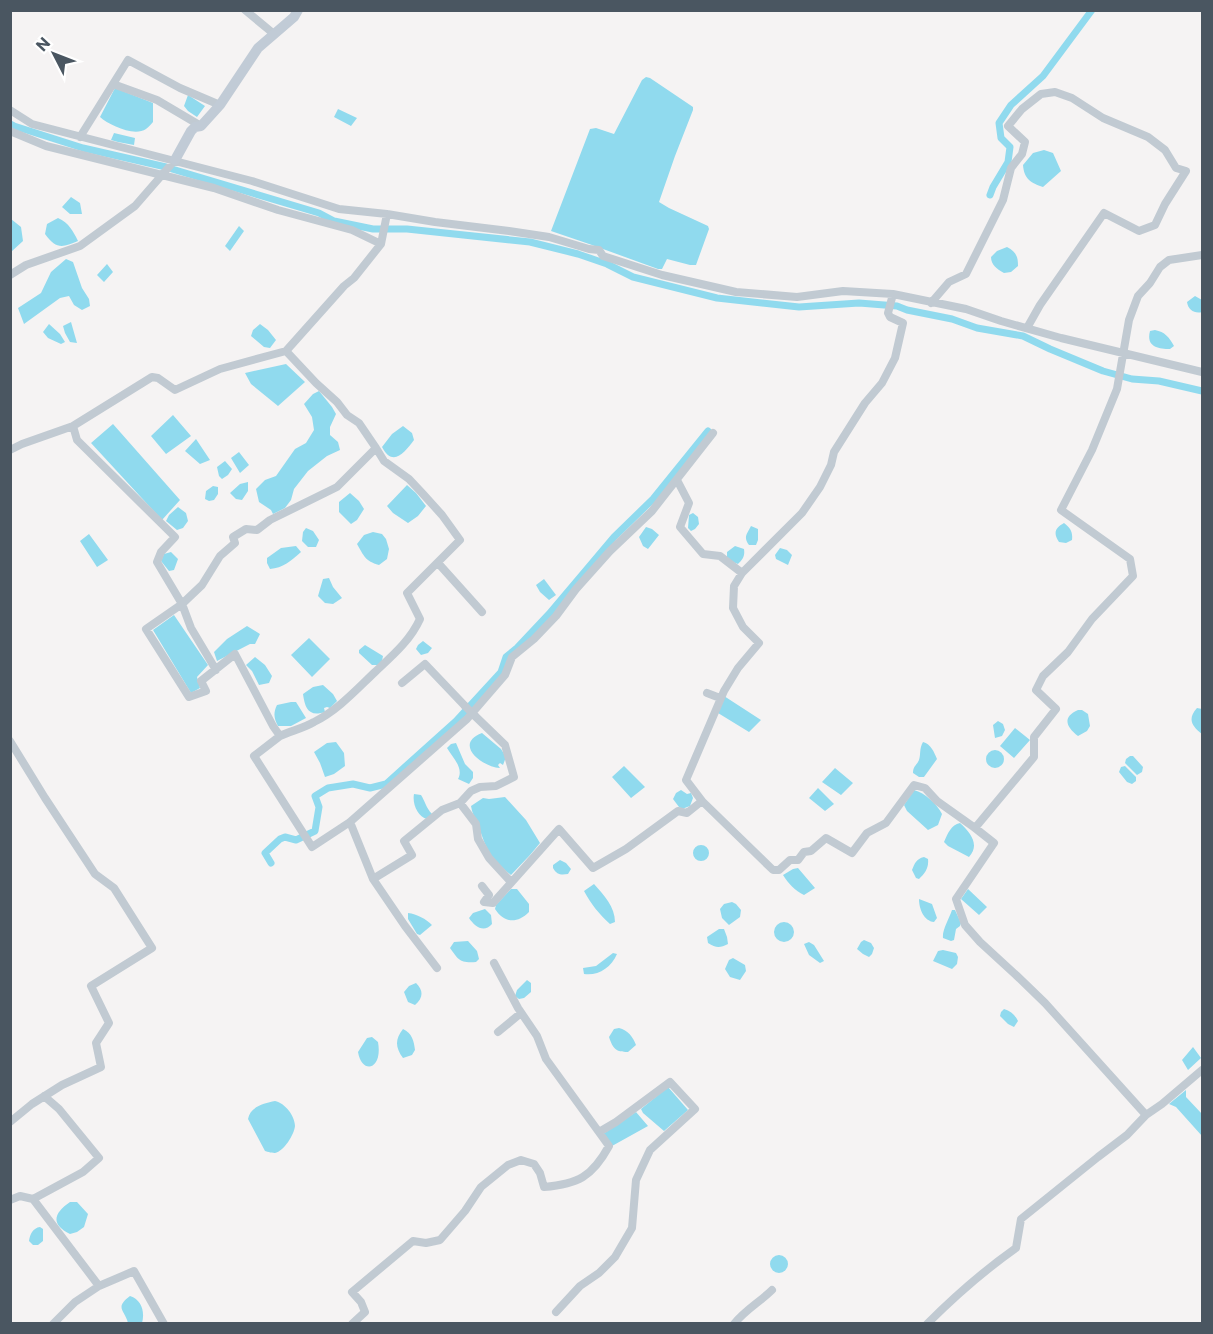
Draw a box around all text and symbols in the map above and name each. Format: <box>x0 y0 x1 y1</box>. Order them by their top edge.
north arrow <box>24 24 84 84</box>
text: N <box>31 33 54 54</box>

